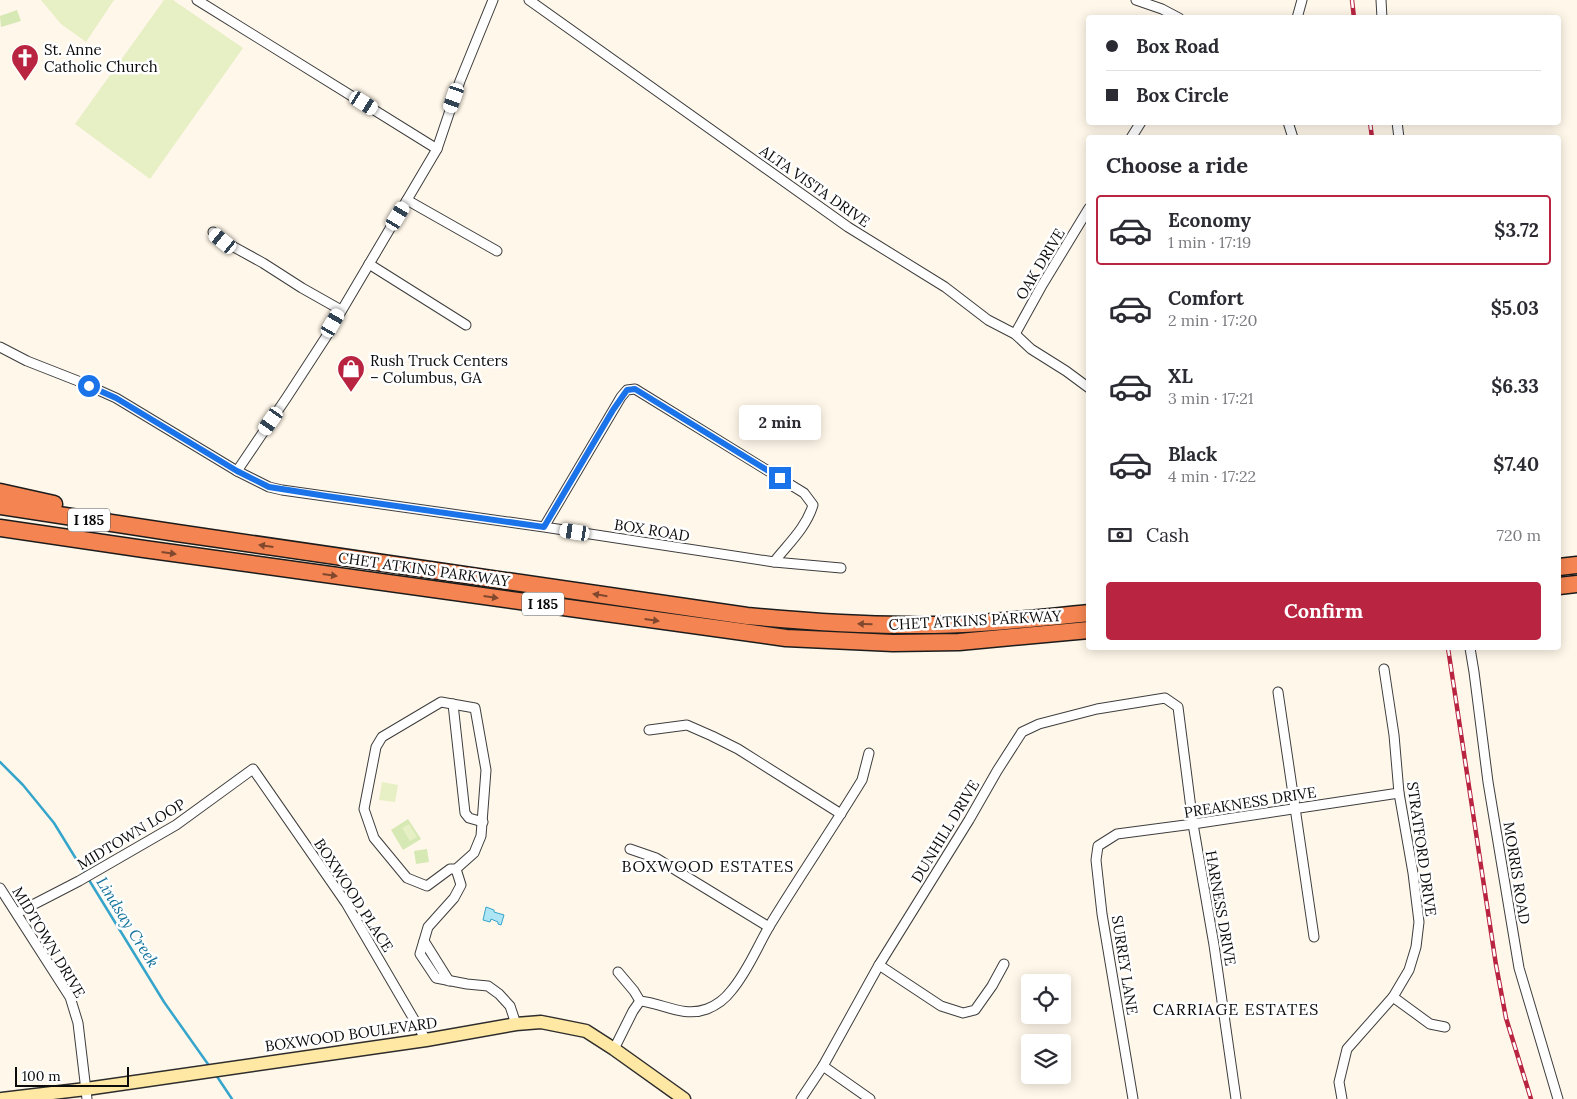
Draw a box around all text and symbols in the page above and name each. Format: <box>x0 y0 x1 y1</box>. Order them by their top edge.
text: Box Road <box>1136 34 1219 58</box>
place label: St. Anne Catholic Church <box>44 40 158 76</box>
church icon: St. Anne Catholic Church <box>10 43 40 82</box>
car <box>442 81 465 115</box>
text: Box Circle <box>1136 83 1229 107</box>
car <box>347 89 380 117</box>
street label: ALTA VISTA DRIVE <box>755 140 874 231</box>
text: Choose a ride <box>1106 151 1248 179</box>
car <box>383 199 412 233</box>
icon: car <box>1108 208 1153 253</box>
text: Economy <box>1168 208 1251 232</box>
text: $3.72 <box>1494 218 1539 242</box>
street label: OAK DRIVE <box>1011 225 1069 303</box>
car <box>206 226 239 256</box>
text: 1 min · 17:19 <box>1168 232 1251 252</box>
icon: car <box>1108 286 1153 331</box>
text: Comfort <box>1168 286 1244 310</box>
text: $5.03 <box>1491 296 1539 320</box>
car <box>319 306 346 340</box>
text: 2 min · 17:20 <box>1168 310 1257 330</box>
place label: Rush Truck Centers – Columbus, GA <box>370 351 508 387</box>
shop icon: Rush Truck Centers – Columbus, GA <box>336 354 366 393</box>
icon: car <box>1108 364 1153 409</box>
text: XL <box>1168 364 1193 388</box>
text: $6.33 <box>1491 374 1539 398</box>
route start <box>78 375 100 397</box>
text: 3 min · 17:21 <box>1168 388 1254 408</box>
car <box>256 404 285 438</box>
callout: 2 min <box>739 406 821 440</box>
text: 2 min <box>759 412 801 432</box>
icon: car <box>1108 442 1153 487</box>
text: Black <box>1168 442 1217 466</box>
text: $7.40 <box>1493 452 1539 476</box>
text: 4 min · 17:22 <box>1168 466 1256 486</box>
route end <box>769 467 791 489</box>
road number: I 185 <box>68 508 110 532</box>
street label: BOX ROAD <box>613 515 691 545</box>
icon: cash <box>1106 521 1134 549</box>
car <box>559 522 590 542</box>
text: Cash <box>1146 523 1189 547</box>
text: 720 m <box>1497 525 1541 545</box>
one-way arrow <box>257 542 273 550</box>
street label: CHET ATKINS PARKWAY <box>337 548 512 591</box>
one-way arrow <box>162 549 178 557</box>
one-way arrow <box>323 571 339 579</box>
button: Confirm <box>1106 582 1541 640</box>
one-way arrow <box>591 591 607 599</box>
road number: I 185 <box>522 592 564 616</box>
one-way arrow <box>484 593 500 601</box>
street label: CHET ATKINS PARKWAY <box>888 606 1062 634</box>
one-way arrow <box>645 616 661 624</box>
one-way arrow <box>857 620 873 628</box>
street label: DUNHILL DRIVE <box>907 776 983 886</box>
street label: STRATFORD DRIVE <box>1403 780 1441 918</box>
street label: PREAKNESS DRIVE <box>1182 782 1318 822</box>
street label: MIDTOWN LOOP <box>74 794 188 874</box>
street label: MORRIS ROAD <box>1500 820 1534 926</box>
street label: BOXWOOD PLACE <box>310 835 398 955</box>
street label: HARNESS DRIVE <box>1202 849 1240 967</box>
district label: BOXWOOD ESTATES <box>622 856 794 876</box>
water label: Lindsay Creek <box>92 873 164 971</box>
street label: MIDTOWN DRIVE <box>8 883 90 1001</box>
street label: SURREY LANE <box>1108 914 1142 1016</box>
map controls <box>1021 974 1071 1084</box>
button: locate <box>1021 974 1071 1024</box>
district label: CARRIAGE ESTATES <box>1153 999 1319 1019</box>
street label: BOXWOOD BOULEVARD <box>264 1012 438 1056</box>
button: layers <box>1021 1034 1071 1084</box>
scale bar <box>15 1064 129 1087</box>
text: 100 m <box>22 1067 61 1085</box>

